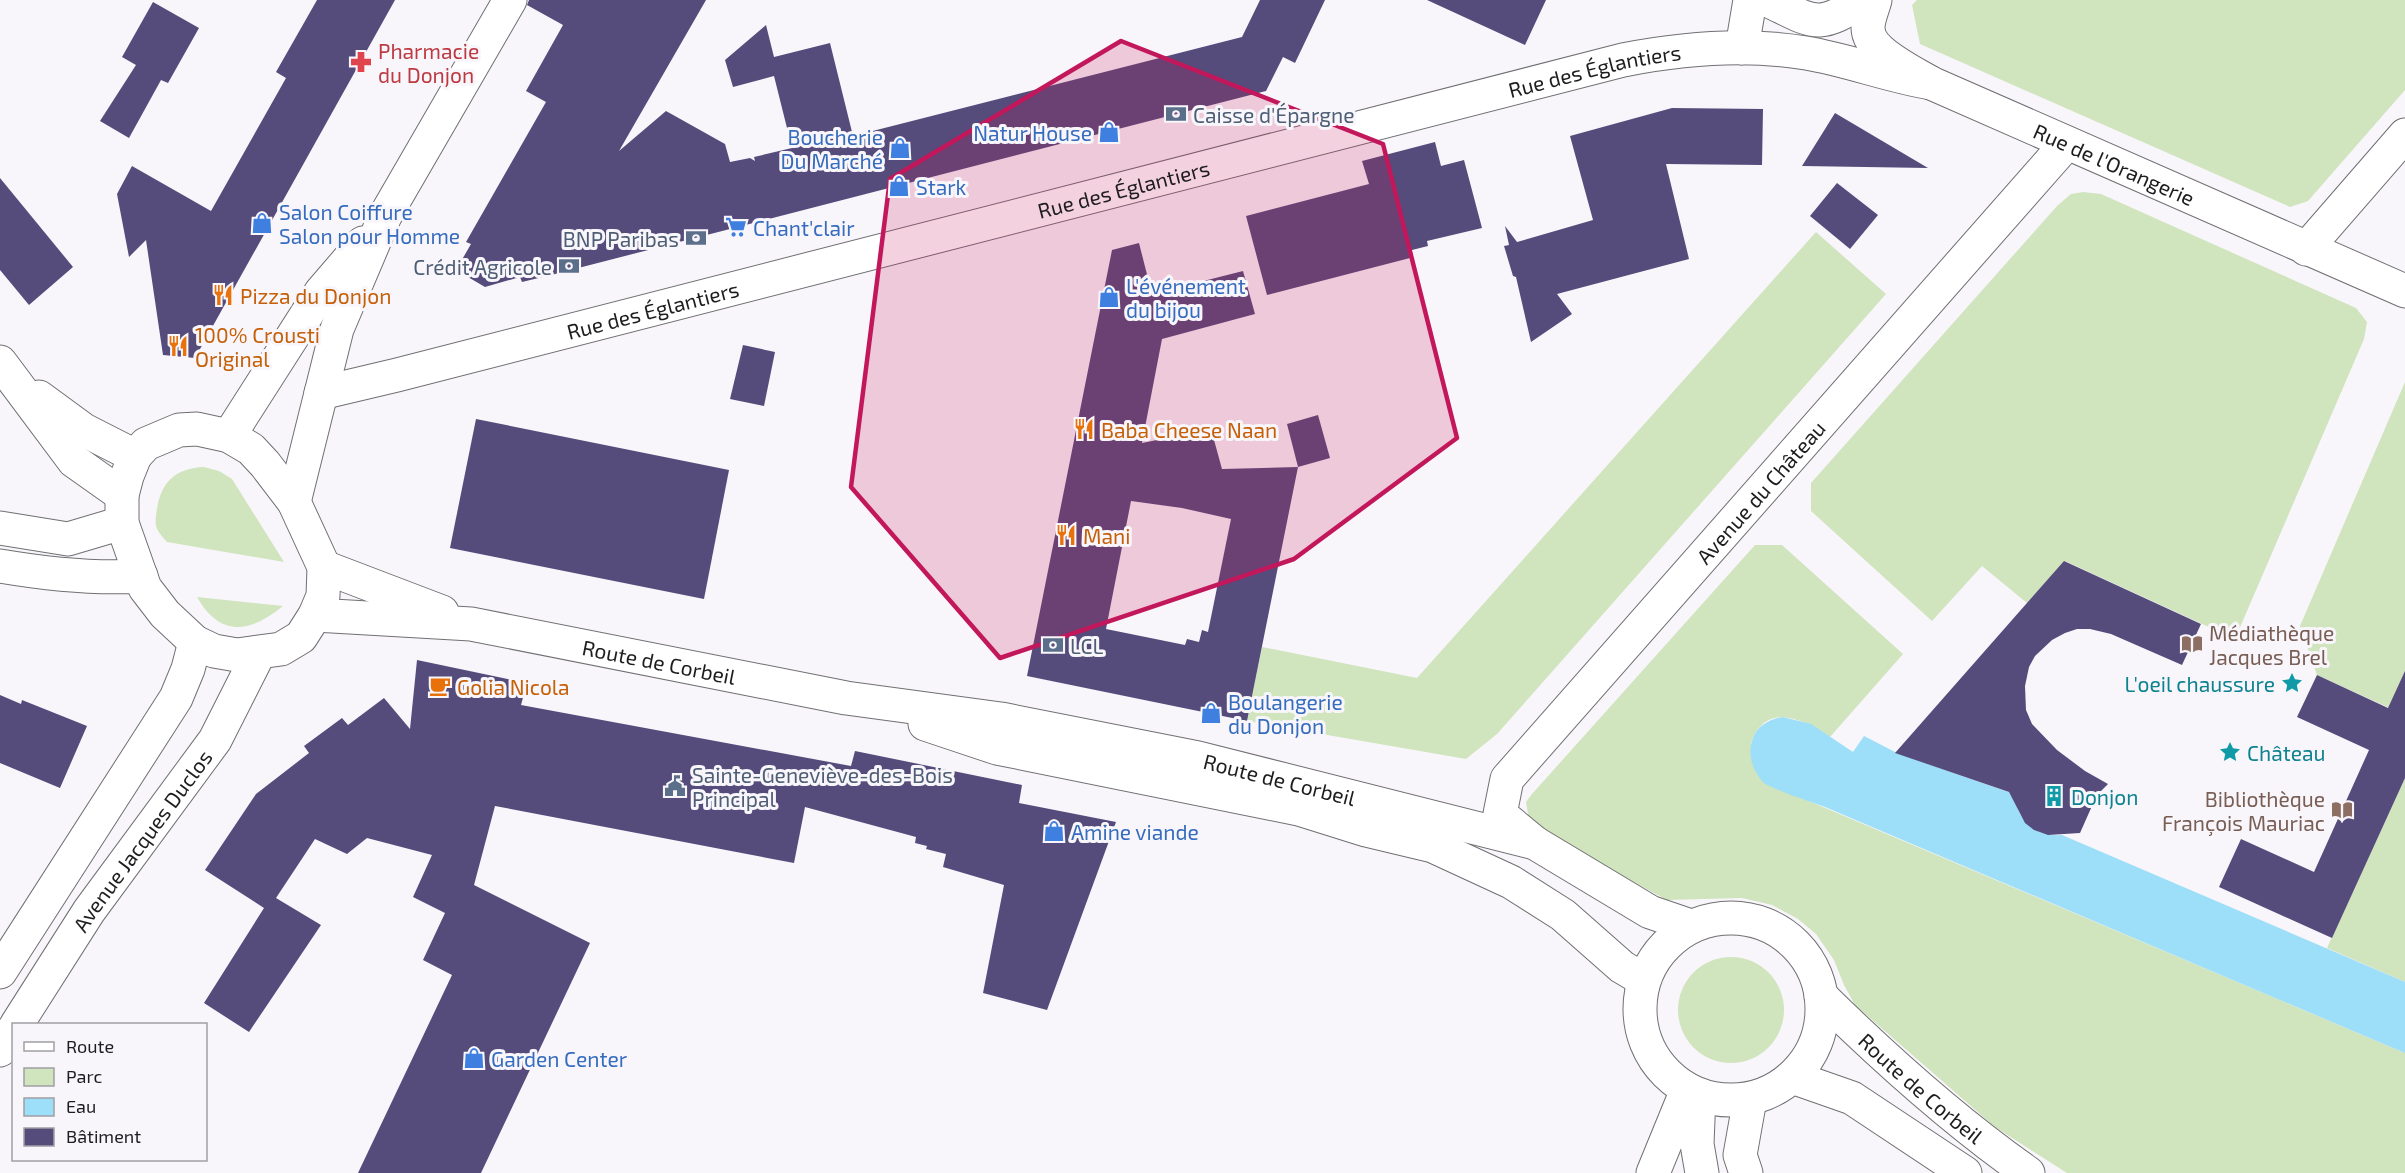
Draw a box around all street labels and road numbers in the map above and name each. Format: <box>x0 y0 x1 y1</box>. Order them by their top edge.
street label: Rue des Églantiers <box>1505 39 1682 102</box>
street label: Rue de l'Orangerie <box>2030 117 2199 210</box>
street label: Rue des Églantiers <box>1035 154 1212 222</box>
street label: Rue des Églantiers <box>564 275 741 343</box>
street label: Avenue du Château <box>1690 415 1830 568</box>
street label: Route de Corbeil <box>580 634 739 689</box>
street label: Avenue Jacques Duclos <box>67 745 216 936</box>
street label: Route de Corbeil <box>1201 747 1359 810</box>
street label: Route de Corbeil <box>1854 1027 1989 1148</box>

